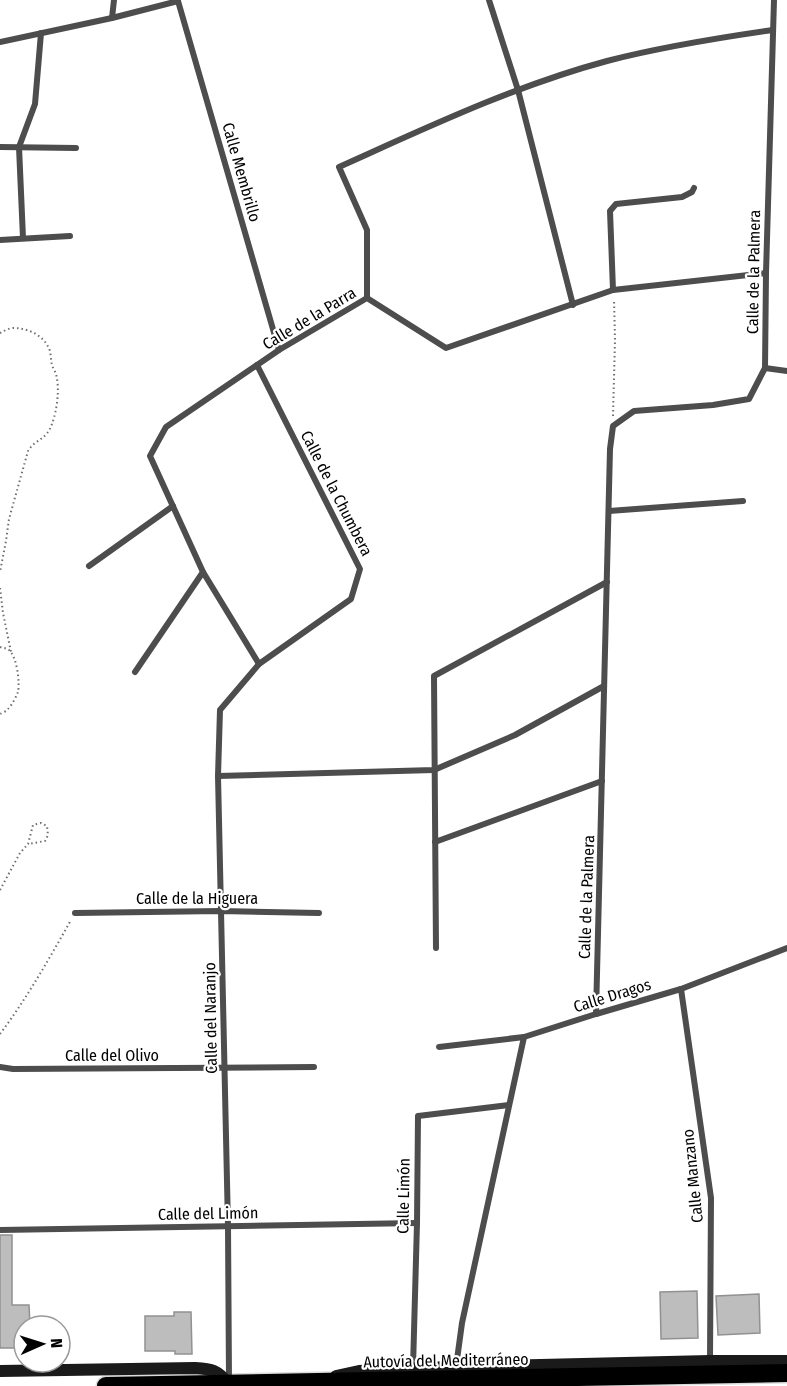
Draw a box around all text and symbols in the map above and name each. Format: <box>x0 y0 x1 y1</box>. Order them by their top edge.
street label: Calle Membrillo <box>218 120 265 224</box>
street label: Calle de la Palmera <box>743 210 764 334</box>
street label: Calle de la Parra <box>259 283 360 354</box>
street label: Calle de la Chumbera <box>297 427 376 559</box>
street label: Calle de la Palmera <box>575 834 598 959</box>
street label: Calle de la Higuera <box>136 889 258 908</box>
street label: Calle del Naranjo <box>200 962 221 1074</box>
street label: Calle Dragos <box>571 975 653 1016</box>
street label: Calle del Olivo <box>65 1046 159 1065</box>
street label: Calle Manzano <box>678 1128 707 1224</box>
street label: Calle Limón <box>393 1158 414 1234</box>
street label: Calle del Limón <box>158 1203 258 1224</box>
north arrow <box>12 1314 72 1374</box>
text: N <box>47 1338 66 1349</box>
street label: Autovía del Mediterráneo <box>363 1350 529 1371</box>

